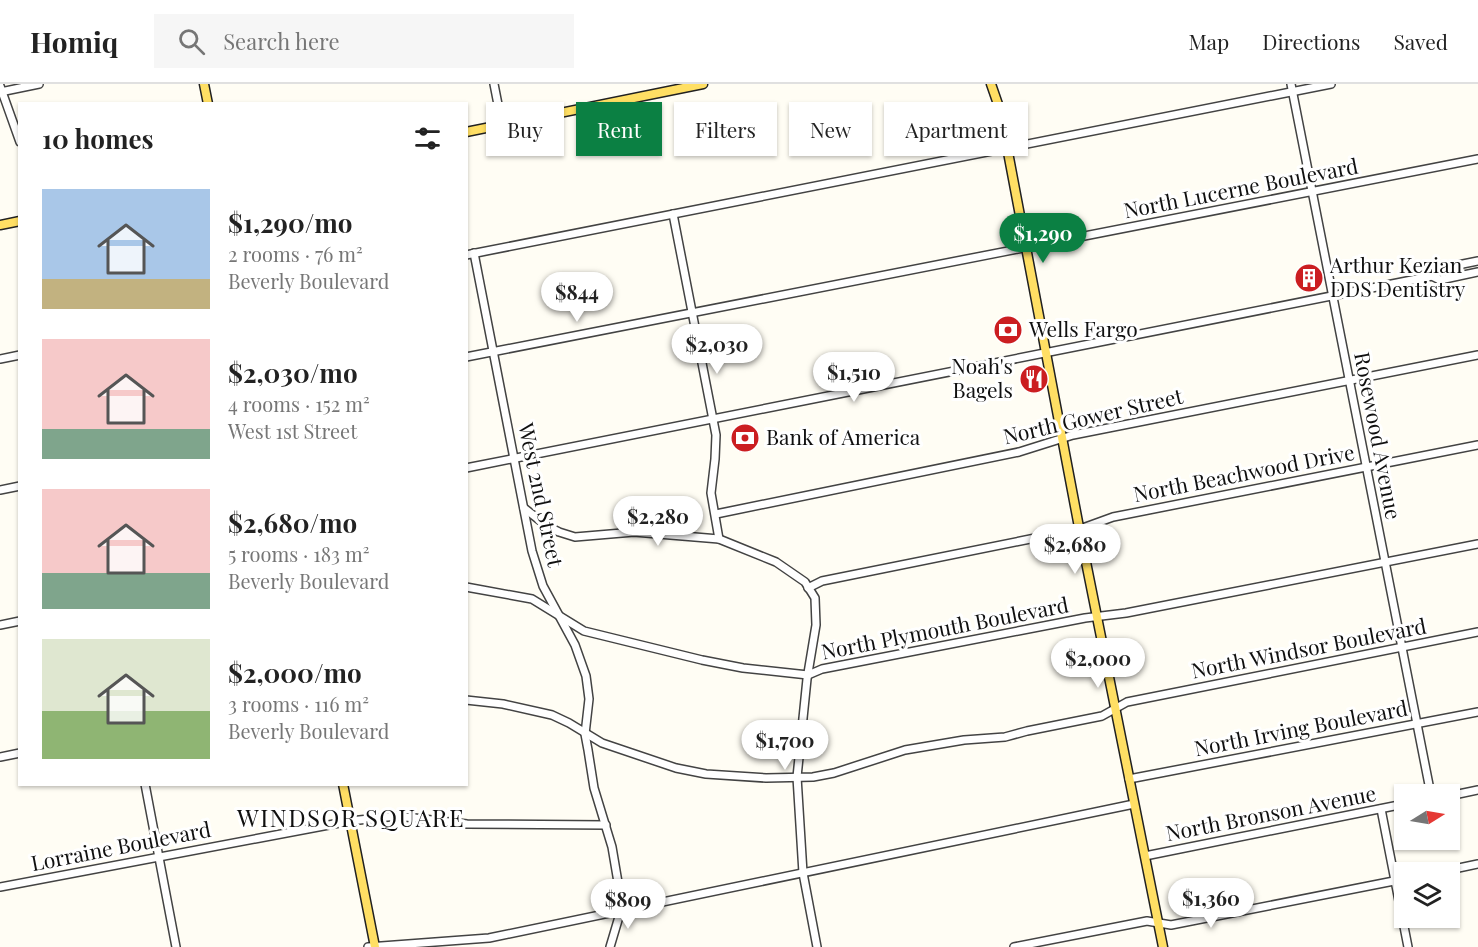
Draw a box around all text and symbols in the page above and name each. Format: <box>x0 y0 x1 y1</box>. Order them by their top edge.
search box <box>154 14 574 68</box>
text: Homiq <box>30 23 118 60</box>
icon: search <box>175 25 208 58</box>
text: Search here <box>223 26 340 56</box>
text: Map <box>1188 27 1229 55</box>
text: Directions <box>1262 27 1360 55</box>
text: Saved <box>1393 27 1448 55</box>
chip: Buy <box>486 102 564 156</box>
chip: Rent <box>576 102 662 156</box>
chip: Filters <box>674 102 777 156</box>
chip: New <box>789 102 872 156</box>
chip: Apartment <box>884 102 1028 156</box>
text: 10 homes <box>42 121 154 156</box>
icon: filters <box>411 122 444 155</box>
street label: North Lucerne Boulevard <box>1121 151 1360 224</box>
text: $1,290/mo <box>228 205 352 240</box>
icon: home <box>90 213 162 285</box>
pin: $1,290 <box>994 213 1092 264</box>
text: $1,290 <box>1014 219 1072 246</box>
text: 2 rooms · 76 m² <box>228 240 363 267</box>
place label: Arthur Kezian DDS Dentistry <box>1329 250 1466 302</box>
building icon: Arthur Kezian DDS Dentistry <box>1293 262 1325 294</box>
text: Beverly Boulevard <box>228 267 389 294</box>
pin: $844 <box>541 272 613 323</box>
text: $844 <box>555 278 599 305</box>
bank icon: Wells Fargo <box>992 314 1024 346</box>
place label: Wells Fargo <box>1028 314 1138 342</box>
pin: $2,030 <box>668 324 766 375</box>
text: $2,030 <box>686 330 748 357</box>
street label: Rosewood Avenue <box>1349 349 1409 522</box>
place label: Noah's Bagels <box>951 351 1013 403</box>
pin: $1,510 <box>805 352 903 403</box>
text: $2,030/mo <box>228 355 358 390</box>
text: $1,510 <box>827 358 881 385</box>
icon: home <box>90 363 162 435</box>
restaurant icon: Noah's Bagels <box>1018 363 1050 395</box>
street label: North Gower Street <box>1000 381 1186 449</box>
text: 4 rooms · 152 m² <box>228 390 370 417</box>
text: West 1st Street <box>228 417 357 444</box>
street label: West 2nd Street <box>513 419 571 570</box>
bank icon: Bank of America <box>729 422 761 454</box>
place label: Bank of America <box>766 422 921 450</box>
street label: North Beachwood Drive <box>1131 437 1357 507</box>
pin: $2,280 <box>609 496 707 547</box>
text: $2,280 <box>627 502 689 529</box>
text: $2,680/mo <box>228 505 357 540</box>
icon: home <box>90 513 162 585</box>
pin: $2,680 <box>1026 524 1124 575</box>
text: $2,680 <box>1044 530 1106 557</box>
text: 5 rooms · 183 m² <box>228 540 369 567</box>
text: Beverly Boulevard <box>228 567 389 594</box>
street label: North Plymouth Boulevard <box>819 589 1071 665</box>
street label: North Windsor Boulevard <box>1189 611 1429 684</box>
pin: $2,000 <box>1049 638 1147 689</box>
text: $2,000 <box>1065 644 1131 671</box>
text: $2,000/mo <box>228 655 362 690</box>
icon: home <box>90 663 162 735</box>
text: 3 rooms · 116 m² <box>228 690 369 717</box>
street label: North Irving Boulevard <box>1192 693 1410 761</box>
text: Beverly Boulevard <box>228 717 389 744</box>
pin: $1,700 <box>736 720 834 771</box>
text: $1,700 <box>755 726 815 753</box>
street label: North Bronson Avenue <box>1163 778 1378 846</box>
north arrow <box>1394 784 1460 850</box>
map controls <box>1394 784 1460 928</box>
district label: WINDSOR SQUARE <box>236 801 465 833</box>
street label: Lorraine Boulevard <box>28 814 213 876</box>
button: layers <box>1394 862 1460 928</box>
pin: $1,360 <box>1162 878 1260 929</box>
pin: $809 <box>592 879 664 930</box>
text: $1,360 <box>1182 884 1240 911</box>
text: $809 <box>605 885 651 912</box>

